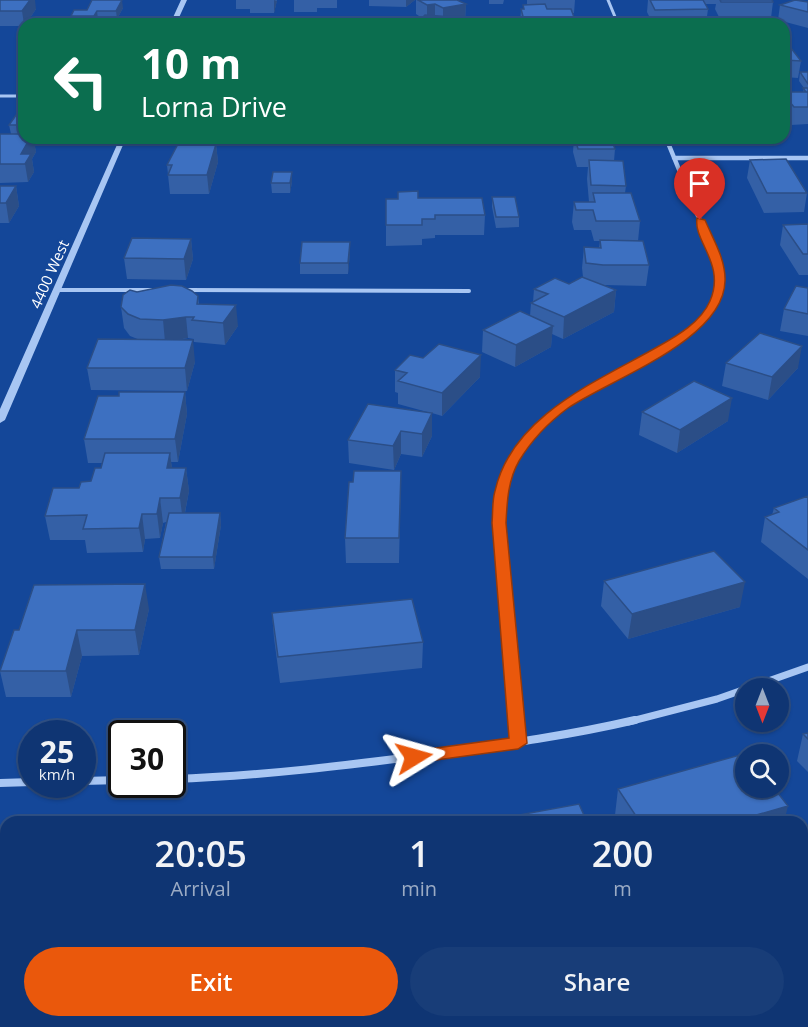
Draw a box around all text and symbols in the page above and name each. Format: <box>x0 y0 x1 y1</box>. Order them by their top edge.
text: 10 m <box>141 34 241 91</box>
icon: left <box>42 42 120 120</box>
text: Lorna Drive <box>141 88 287 125</box>
pin <box>674 158 725 220</box>
icon: arrive <box>683 167 716 200</box>
street label: 4400 West <box>25 237 73 311</box>
north arrow <box>735 678 789 732</box>
map controls <box>735 678 789 798</box>
speed limit sign: 30 <box>108 720 186 798</box>
position arrow <box>382 725 446 789</box>
text: 25 <box>40 731 74 772</box>
button: search <box>735 744 789 798</box>
text: km/h <box>39 764 75 784</box>
text: 20:05 <box>155 829 247 878</box>
text: 1 <box>409 829 430 878</box>
text: 200 <box>592 829 653 878</box>
text: Arrival <box>171 875 231 902</box>
text: min <box>401 875 437 902</box>
text: m <box>613 875 632 902</box>
button: Exit <box>24 947 398 1016</box>
button: Share <box>410 947 784 1016</box>

